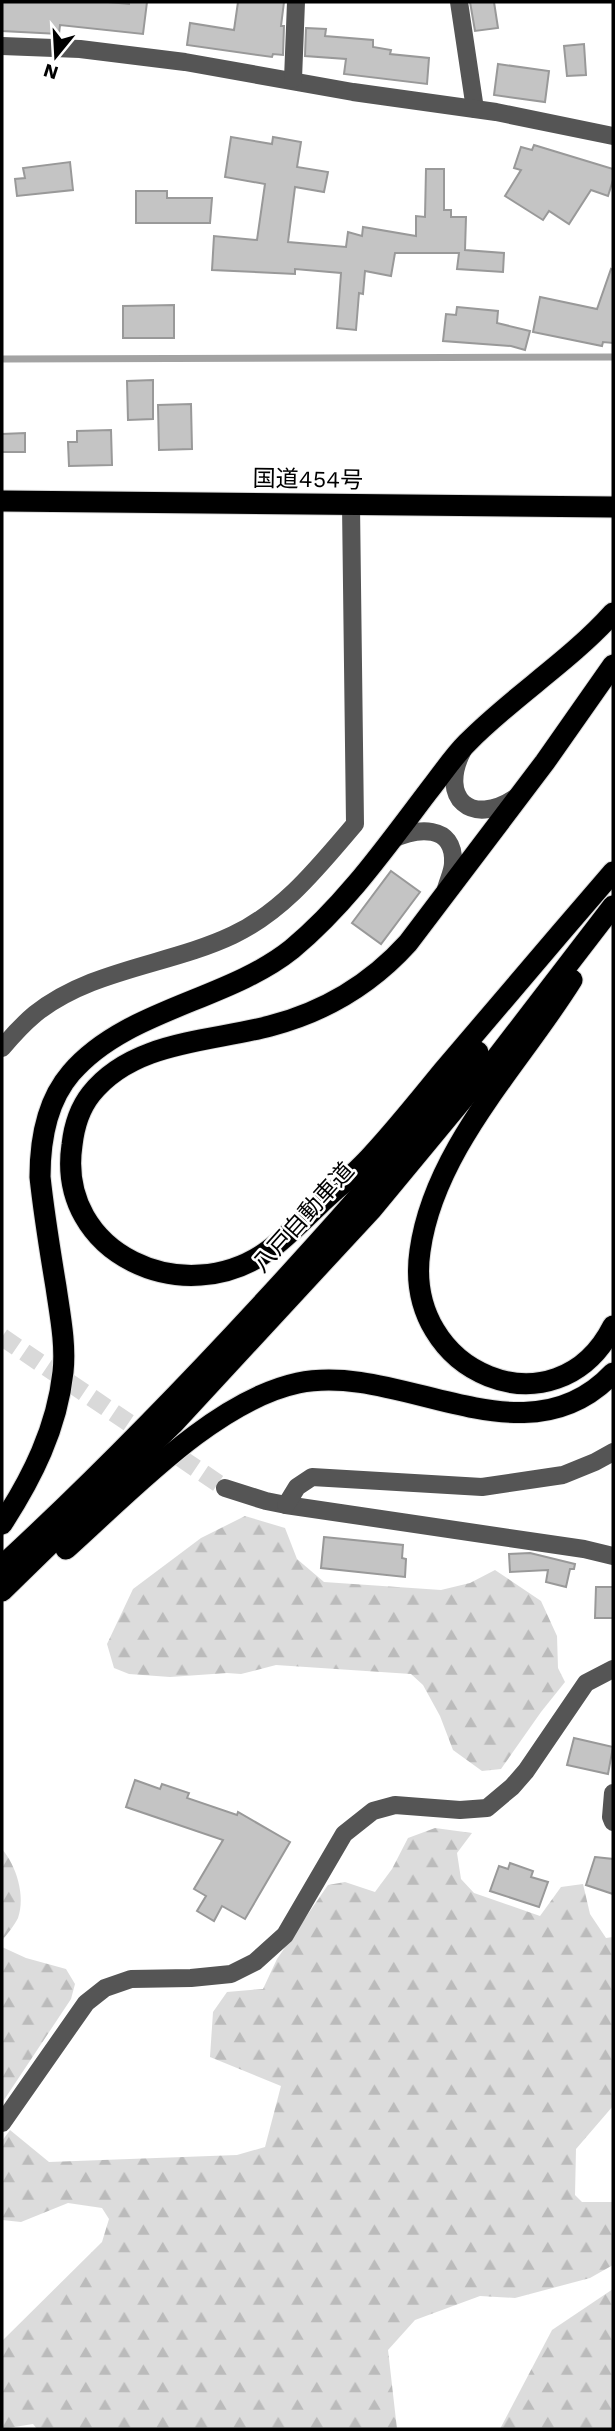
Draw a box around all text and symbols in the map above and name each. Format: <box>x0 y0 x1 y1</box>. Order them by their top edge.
north arrow <box>21 21 91 91</box>
text: N <box>41 59 61 85</box>
street label: 国道454号 <box>253 465 363 494</box>
street label: 八戸自動車道 <box>247 1157 360 1278</box>

